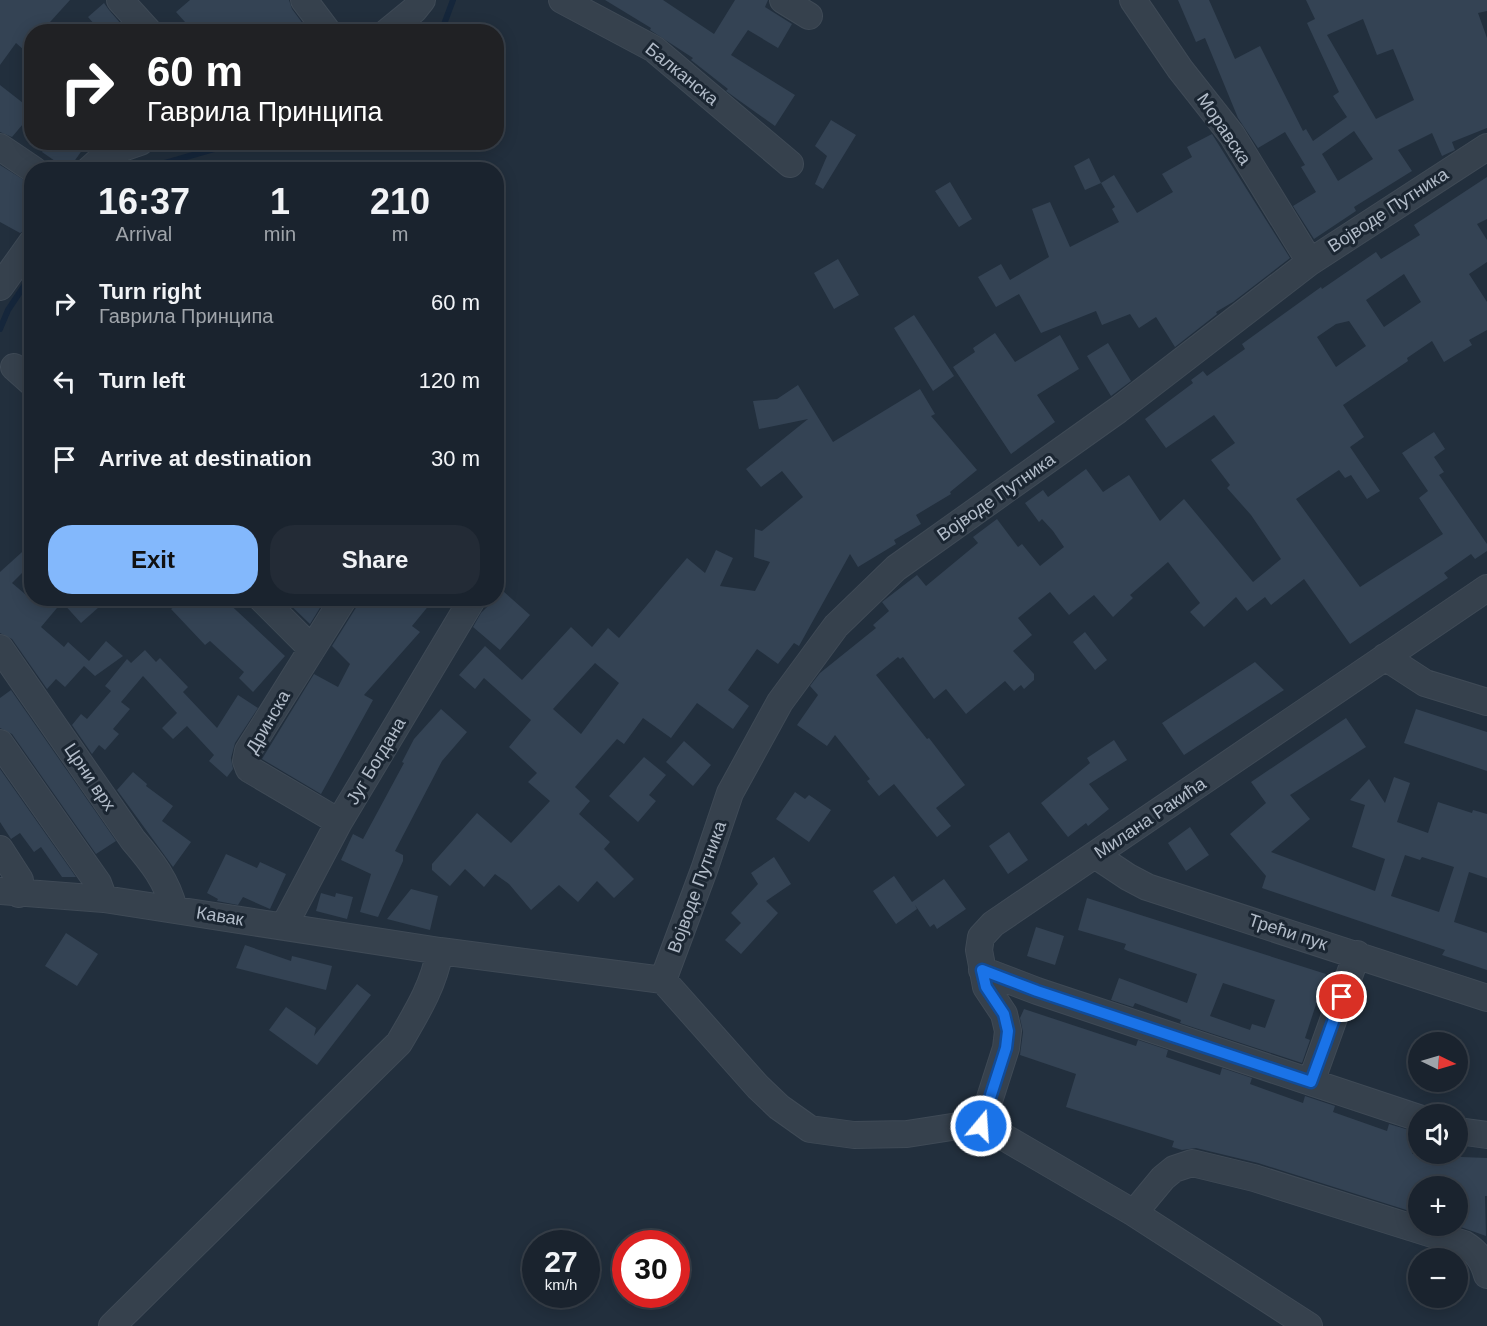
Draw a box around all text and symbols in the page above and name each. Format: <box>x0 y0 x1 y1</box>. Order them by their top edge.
street label: Балканска <box>642 39 723 110</box>
icon: right <box>48 48 126 126</box>
text: 60 m <box>147 48 243 95</box>
street label: Моравска <box>1193 89 1256 169</box>
text: Гаврила Принципа <box>147 97 382 127</box>
street label: Војводе Путника <box>1324 163 1453 256</box>
text: 16:37 <box>98 181 190 222</box>
text: 1 <box>270 181 290 222</box>
text: 210 <box>370 181 430 222</box>
text: Arrival <box>116 223 172 245</box>
text: min <box>264 223 296 245</box>
text: m <box>392 223 408 245</box>
text: Turn right <box>99 279 201 304</box>
icon: right <box>48 287 81 320</box>
text: 60 m <box>431 290 480 315</box>
text: Гаврила Принципа <box>99 305 273 327</box>
icon: left <box>48 365 81 398</box>
text: Turn left <box>99 368 185 393</box>
text: 120 m <box>419 368 480 393</box>
icon: arrive <box>48 443 81 476</box>
text: Arrive at destination <box>99 446 312 471</box>
text: 30 m <box>431 446 480 471</box>
street label: Војводе Путника <box>933 448 1059 545</box>
button: Exit <box>48 525 258 594</box>
button: Share <box>270 525 480 594</box>
street label: Дринска <box>242 686 295 757</box>
street label: Југ Богдана <box>342 713 410 808</box>
street label: Црни врх <box>60 740 120 814</box>
street label: Милана Ракића <box>1091 773 1210 863</box>
street label: Војводе Путника <box>664 817 730 956</box>
street label: Кавак <box>195 902 245 930</box>
street label: Трећи пук <box>1246 910 1330 954</box>
pin <box>1316 971 1367 1022</box>
icon: arrive <box>1325 980 1358 1013</box>
north arrow <box>1408 1032 1468 1092</box>
map controls <box>1408 1032 1468 1308</box>
position arrow <box>949 1094 1013 1158</box>
button: sound <box>1408 1104 1468 1164</box>
button: + <box>1408 1176 1468 1236</box>
speed limit sign: 30 <box>612 1230 690 1308</box>
text: 27 <box>544 1245 578 1278</box>
button: − <box>1408 1248 1468 1308</box>
text: km/h <box>545 1276 577 1293</box>

